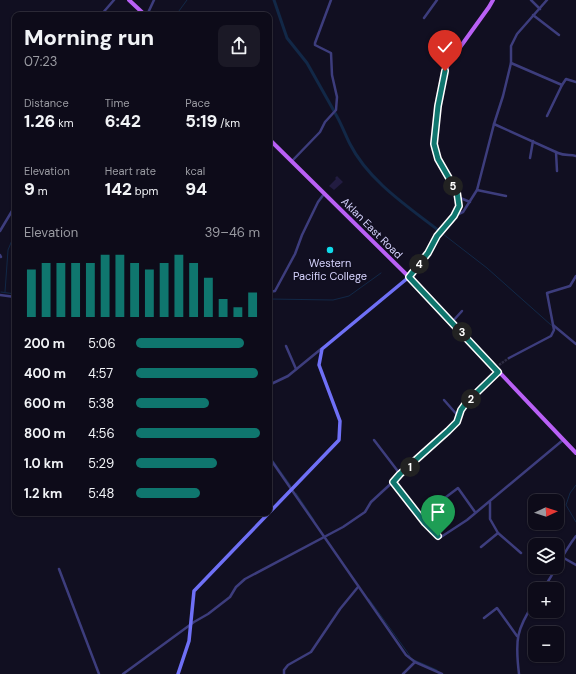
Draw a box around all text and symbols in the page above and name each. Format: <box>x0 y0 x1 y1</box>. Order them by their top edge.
text: Morning run <box>24 23 154 52</box>
button: share <box>218 25 260 67</box>
pin <box>428 30 462 71</box>
icon: check <box>434 36 456 58</box>
text: 07:23 <box>24 53 57 70</box>
text: Distance <box>24 96 69 110</box>
text: Time <box>105 96 130 110</box>
text: Pace <box>185 96 210 110</box>
text: 1.26 <box>24 110 55 132</box>
text: 6:42 <box>105 110 141 132</box>
text: 5:19 <box>185 110 217 132</box>
text: km <box>55 116 74 130</box>
text: /km <box>217 116 240 130</box>
text: Elevation <box>24 164 70 178</box>
text: Heart rate <box>105 164 156 178</box>
text: kcal <box>185 164 205 178</box>
pin: 5 <box>443 176 463 196</box>
text: 9 <box>24 178 35 200</box>
text: 142 <box>105 178 132 200</box>
text: 94 <box>185 178 207 200</box>
text: 5 <box>450 179 456 193</box>
text: m <box>35 184 48 198</box>
text: bpm <box>132 184 158 198</box>
street label: Aklan East Road <box>338 194 406 262</box>
text: Elevation <box>24 224 78 241</box>
text: 39–46 m <box>205 224 260 241</box>
marker: Western Pacific College <box>325 245 335 255</box>
pin: 4 <box>409 254 429 274</box>
place label: Western Pacific College <box>293 256 367 283</box>
text: 4 <box>415 257 423 271</box>
pin: 3 <box>452 322 472 342</box>
text: 3 <box>459 325 465 339</box>
text: 200 m <box>24 335 65 352</box>
text: 5:06 <box>88 335 116 352</box>
text: 400 m <box>24 365 66 382</box>
text: 4:57 <box>88 365 113 382</box>
pin: 2 <box>461 389 481 409</box>
text: 2 <box>468 392 474 406</box>
text: 600 m <box>24 395 66 412</box>
text: 5:38 <box>88 395 114 412</box>
text: 800 m <box>24 425 66 442</box>
text: 4:56 <box>88 425 115 442</box>
text: 1.0 km <box>24 455 63 472</box>
text: 5:29 <box>88 455 114 472</box>
pin: 1 <box>400 457 420 477</box>
text: 1 <box>408 460 412 474</box>
text: 1.2 km <box>24 485 62 502</box>
text: 5:48 <box>88 485 114 502</box>
north arrow <box>528 494 564 530</box>
map controls <box>528 494 564 662</box>
pin <box>421 495 455 536</box>
icon: arrive <box>427 501 449 523</box>
button: layers <box>528 538 564 574</box>
button: + <box>528 582 564 618</box>
button: − <box>528 626 564 662</box>

